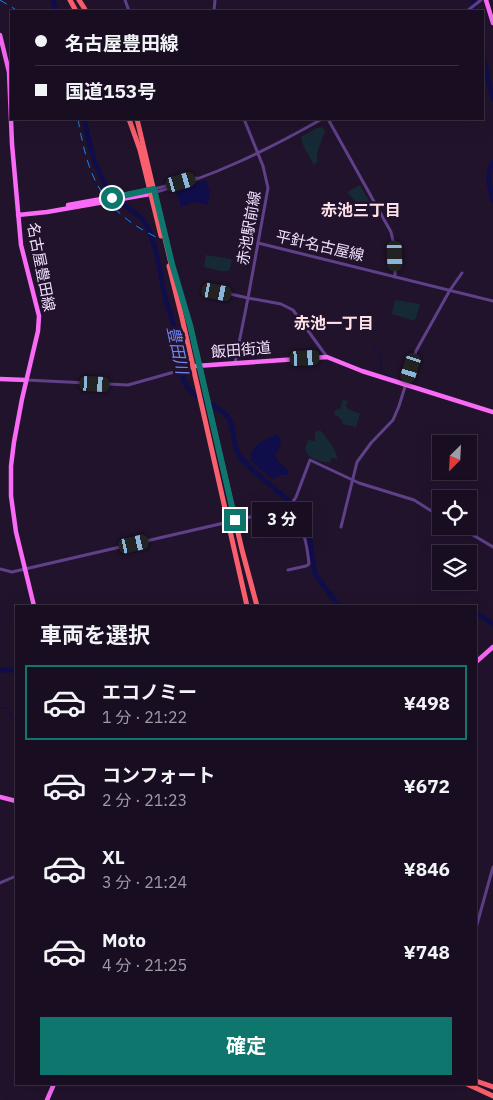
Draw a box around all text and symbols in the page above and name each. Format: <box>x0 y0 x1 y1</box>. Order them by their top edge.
text: 名古屋豊田線 <box>65 31 179 55</box>
text: 国道153号 <box>65 79 156 103</box>
car <box>164 171 197 193</box>
route start <box>101 187 123 209</box>
street label: 赤池駅前線 <box>233 189 264 267</box>
district label: 赤池三丁目 <box>321 200 401 220</box>
street label: 名古屋豊田線 <box>24 221 59 313</box>
street label: 平針名古屋線 <box>274 226 366 265</box>
car <box>386 241 403 271</box>
car <box>200 282 233 302</box>
district label: 赤池一丁目 <box>294 313 374 333</box>
water label: 豊田川 <box>163 324 193 378</box>
street label: 飯田街道 <box>210 337 272 362</box>
car <box>289 350 320 366</box>
car <box>399 351 422 385</box>
car <box>79 376 110 392</box>
north arrow <box>432 435 478 480</box>
map controls <box>432 435 477 590</box>
button: locate <box>432 490 477 535</box>
callout: 3 分 <box>252 502 312 538</box>
route end <box>224 509 246 531</box>
text: 3 分 <box>267 509 297 529</box>
car <box>117 533 150 555</box>
button: layers <box>432 545 477 590</box>
text: 車両を選択 <box>40 620 150 649</box>
icon: car <box>42 680 87 725</box>
text: エコノミー <box>102 680 197 704</box>
text: ¥498 <box>403 691 450 715</box>
text: 1 分 · 21:22 <box>102 707 187 727</box>
icon: car <box>42 763 87 808</box>
text: コンフォート <box>102 763 215 787</box>
text: ¥672 <box>403 774 450 798</box>
text: 2 分 · 21:23 <box>102 790 187 810</box>
text: XL <box>102 845 125 869</box>
icon: car <box>42 846 87 891</box>
text: ¥846 <box>403 857 450 881</box>
text: 3 分 · 21:24 <box>102 872 187 892</box>
text: Moto <box>102 928 146 952</box>
icon: car <box>42 929 87 974</box>
text: ¥748 <box>403 940 450 964</box>
text: 4 分 · 21:25 <box>102 955 187 975</box>
button: 確定 <box>40 1017 452 1075</box>

